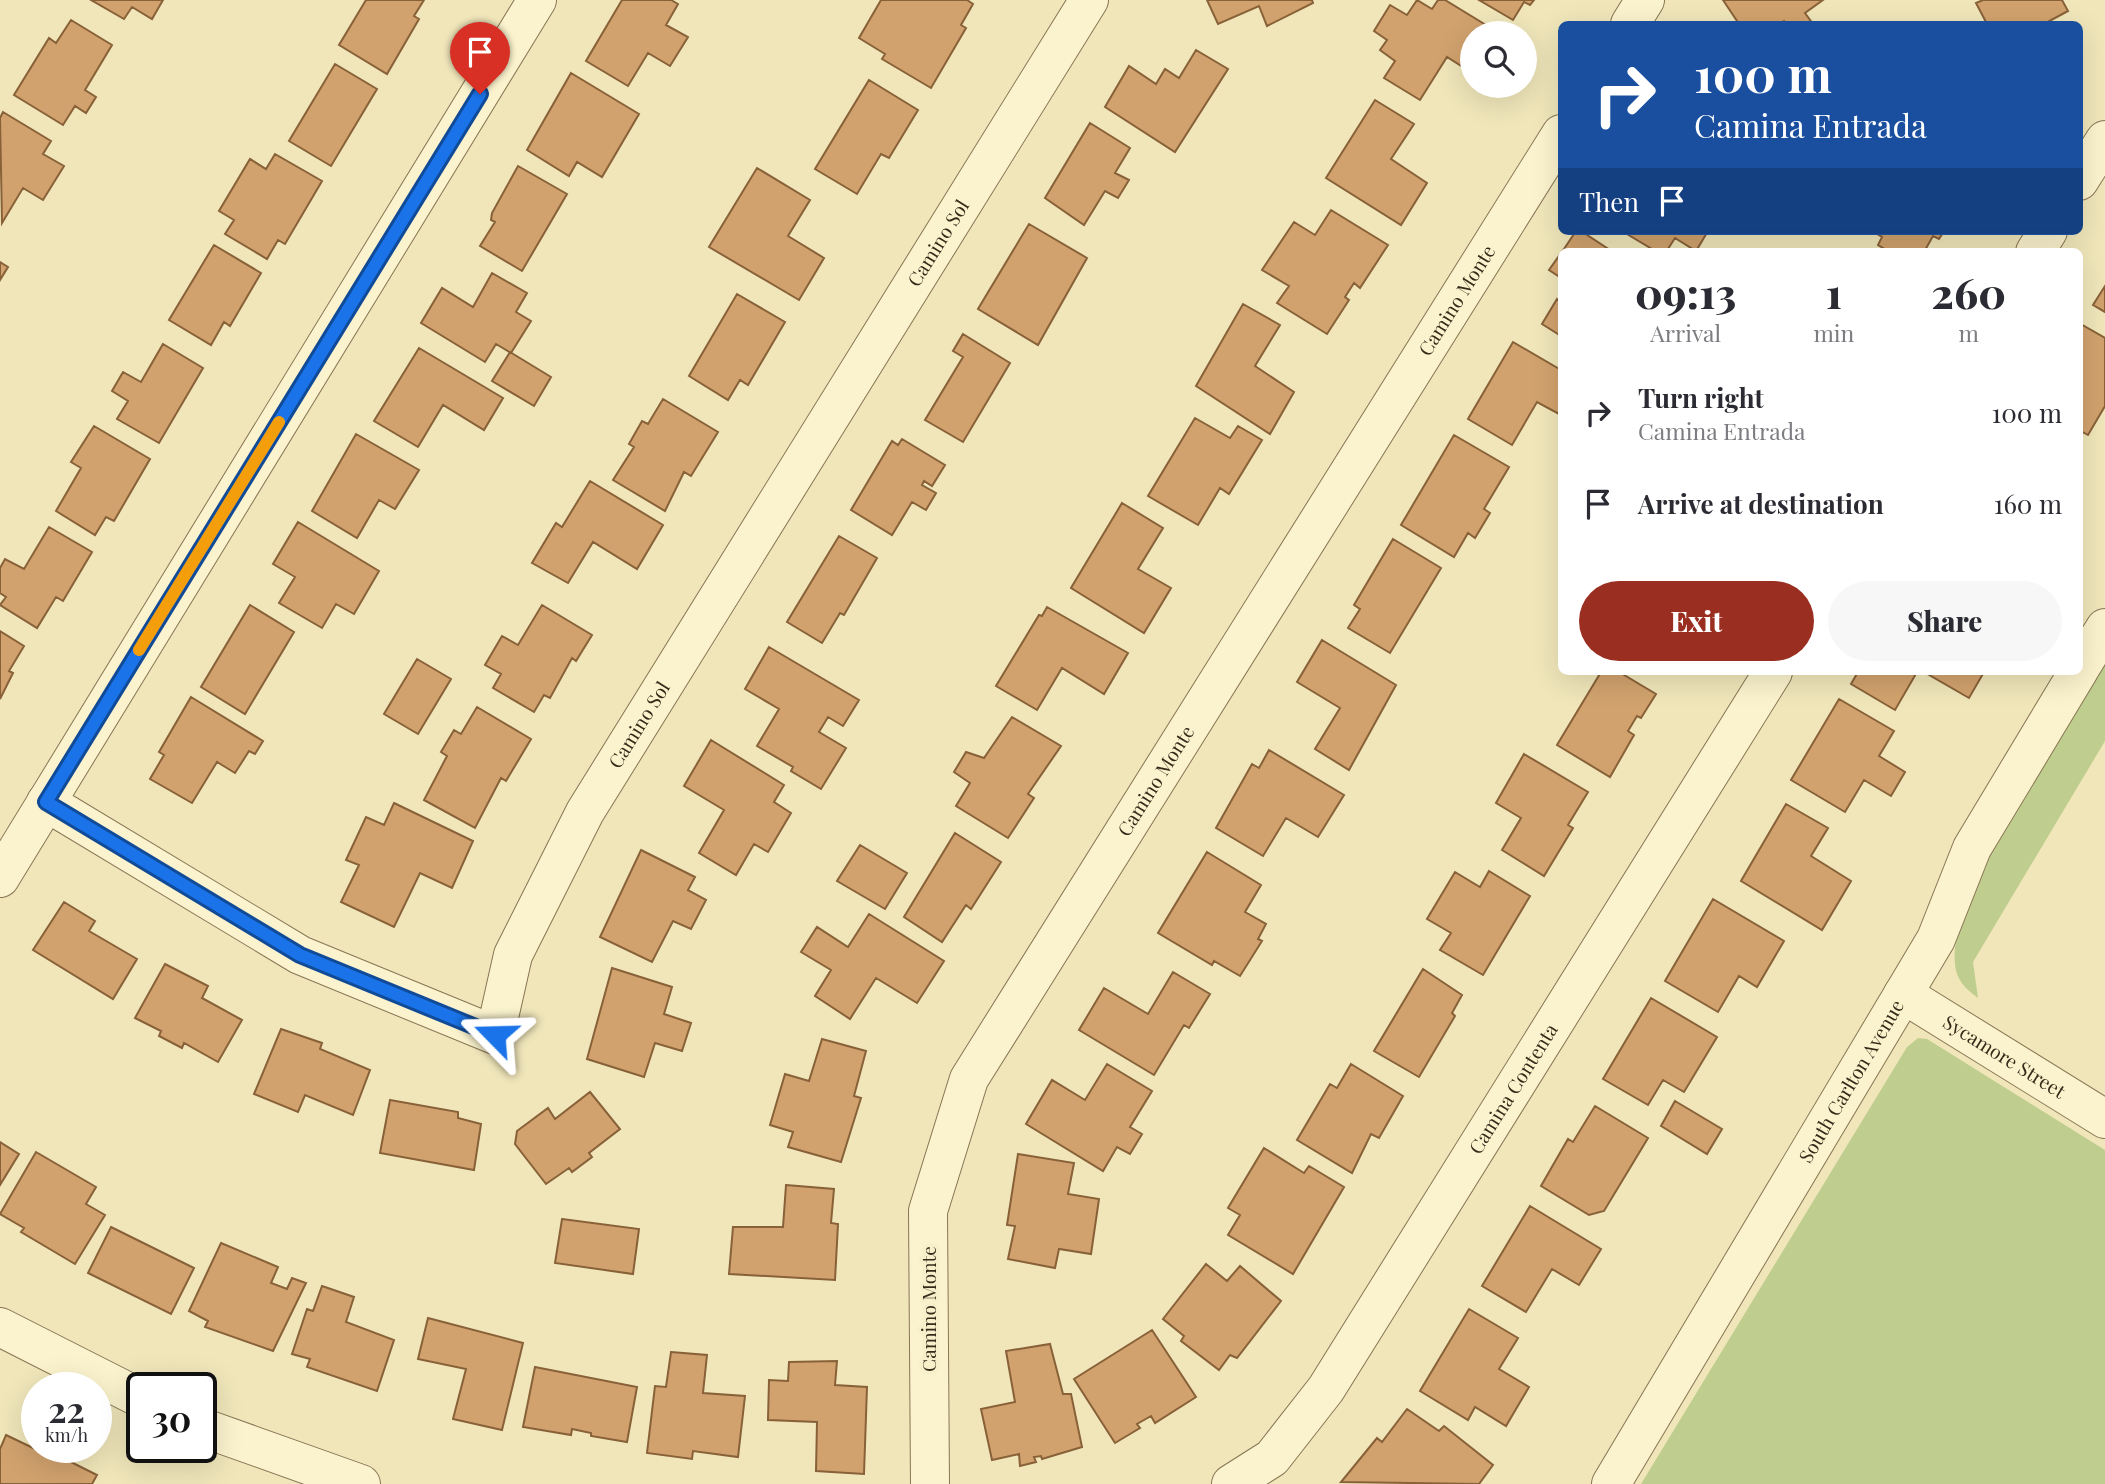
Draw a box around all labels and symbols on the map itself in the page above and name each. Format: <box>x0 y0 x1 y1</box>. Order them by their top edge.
pin <box>450 22 510 94</box>
street label: Camino Sol <box>901 194 974 291</box>
street label: Camino Monte <box>1411 240 1500 360</box>
street label: Camino Sol <box>602 676 675 773</box>
street label: Camino Monte <box>1110 720 1199 841</box>
street label: South Carlton Avenue <box>1792 994 1909 1167</box>
position arrow <box>458 998 532 1072</box>
street label: Sycamore Street <box>1939 1008 2071 1104</box>
street label: Camina Contenta <box>1462 1018 1563 1158</box>
street label: Camino Monte <box>915 1246 941 1372</box>
speed limit sign: 30 <box>126 1372 217 1463</box>

